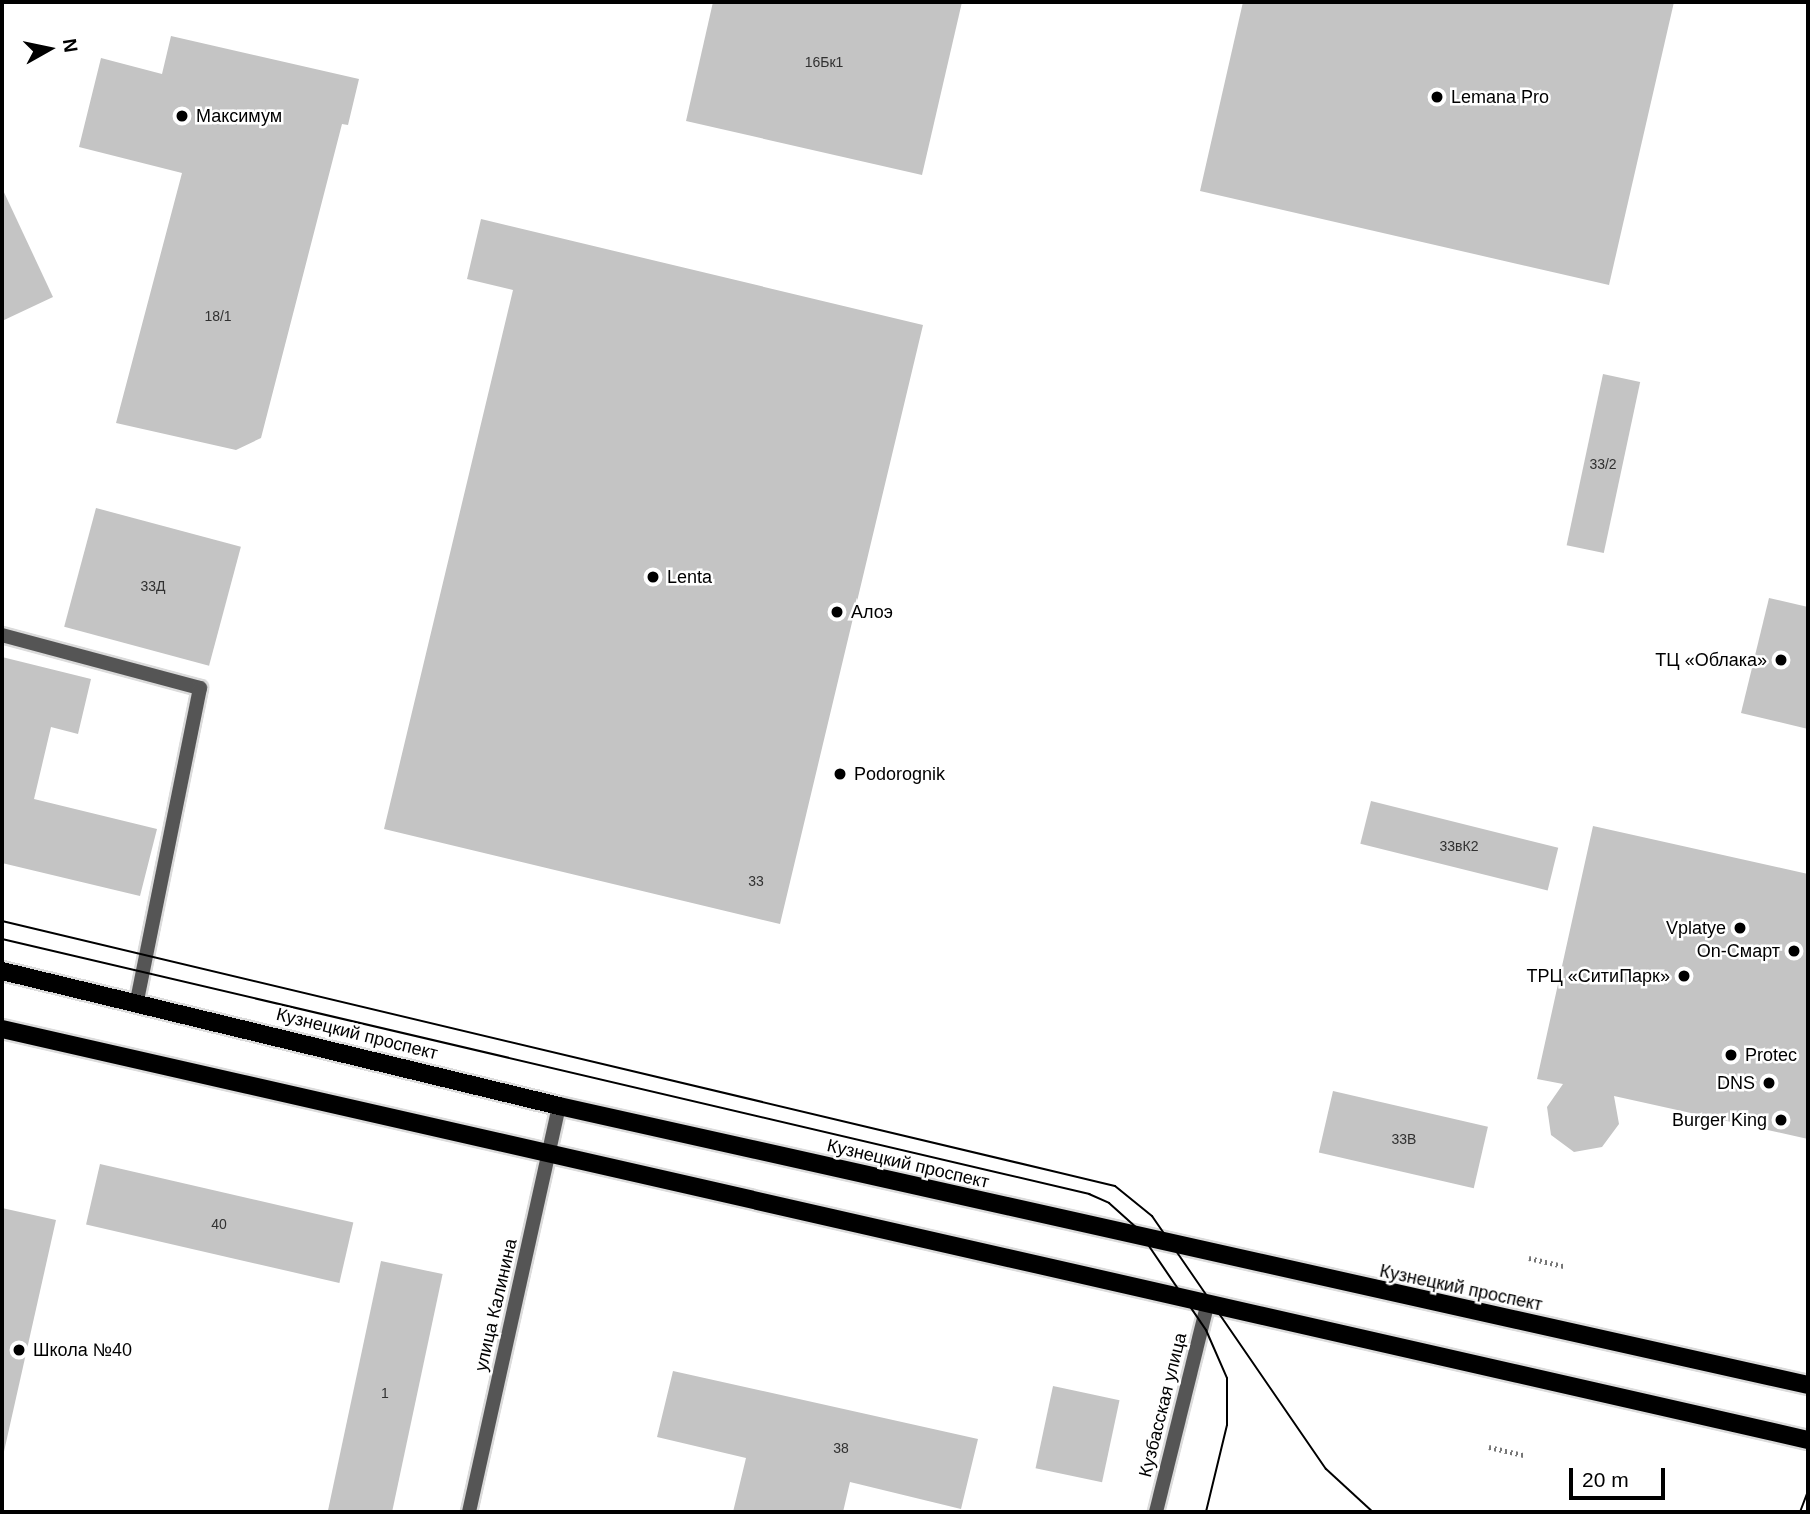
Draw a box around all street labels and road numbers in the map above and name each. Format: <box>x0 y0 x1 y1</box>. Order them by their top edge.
street label: Кузнецкий проспект <box>274 1003 440 1065</box>
street label: Кузнецкий проспект <box>825 1135 991 1193</box>
street label: улица Калинина <box>470 1237 522 1373</box>
street label: Кузнецкий проспект <box>1378 1260 1544 1316</box>
street label: Кузбасская улица <box>1135 1331 1191 1479</box>

